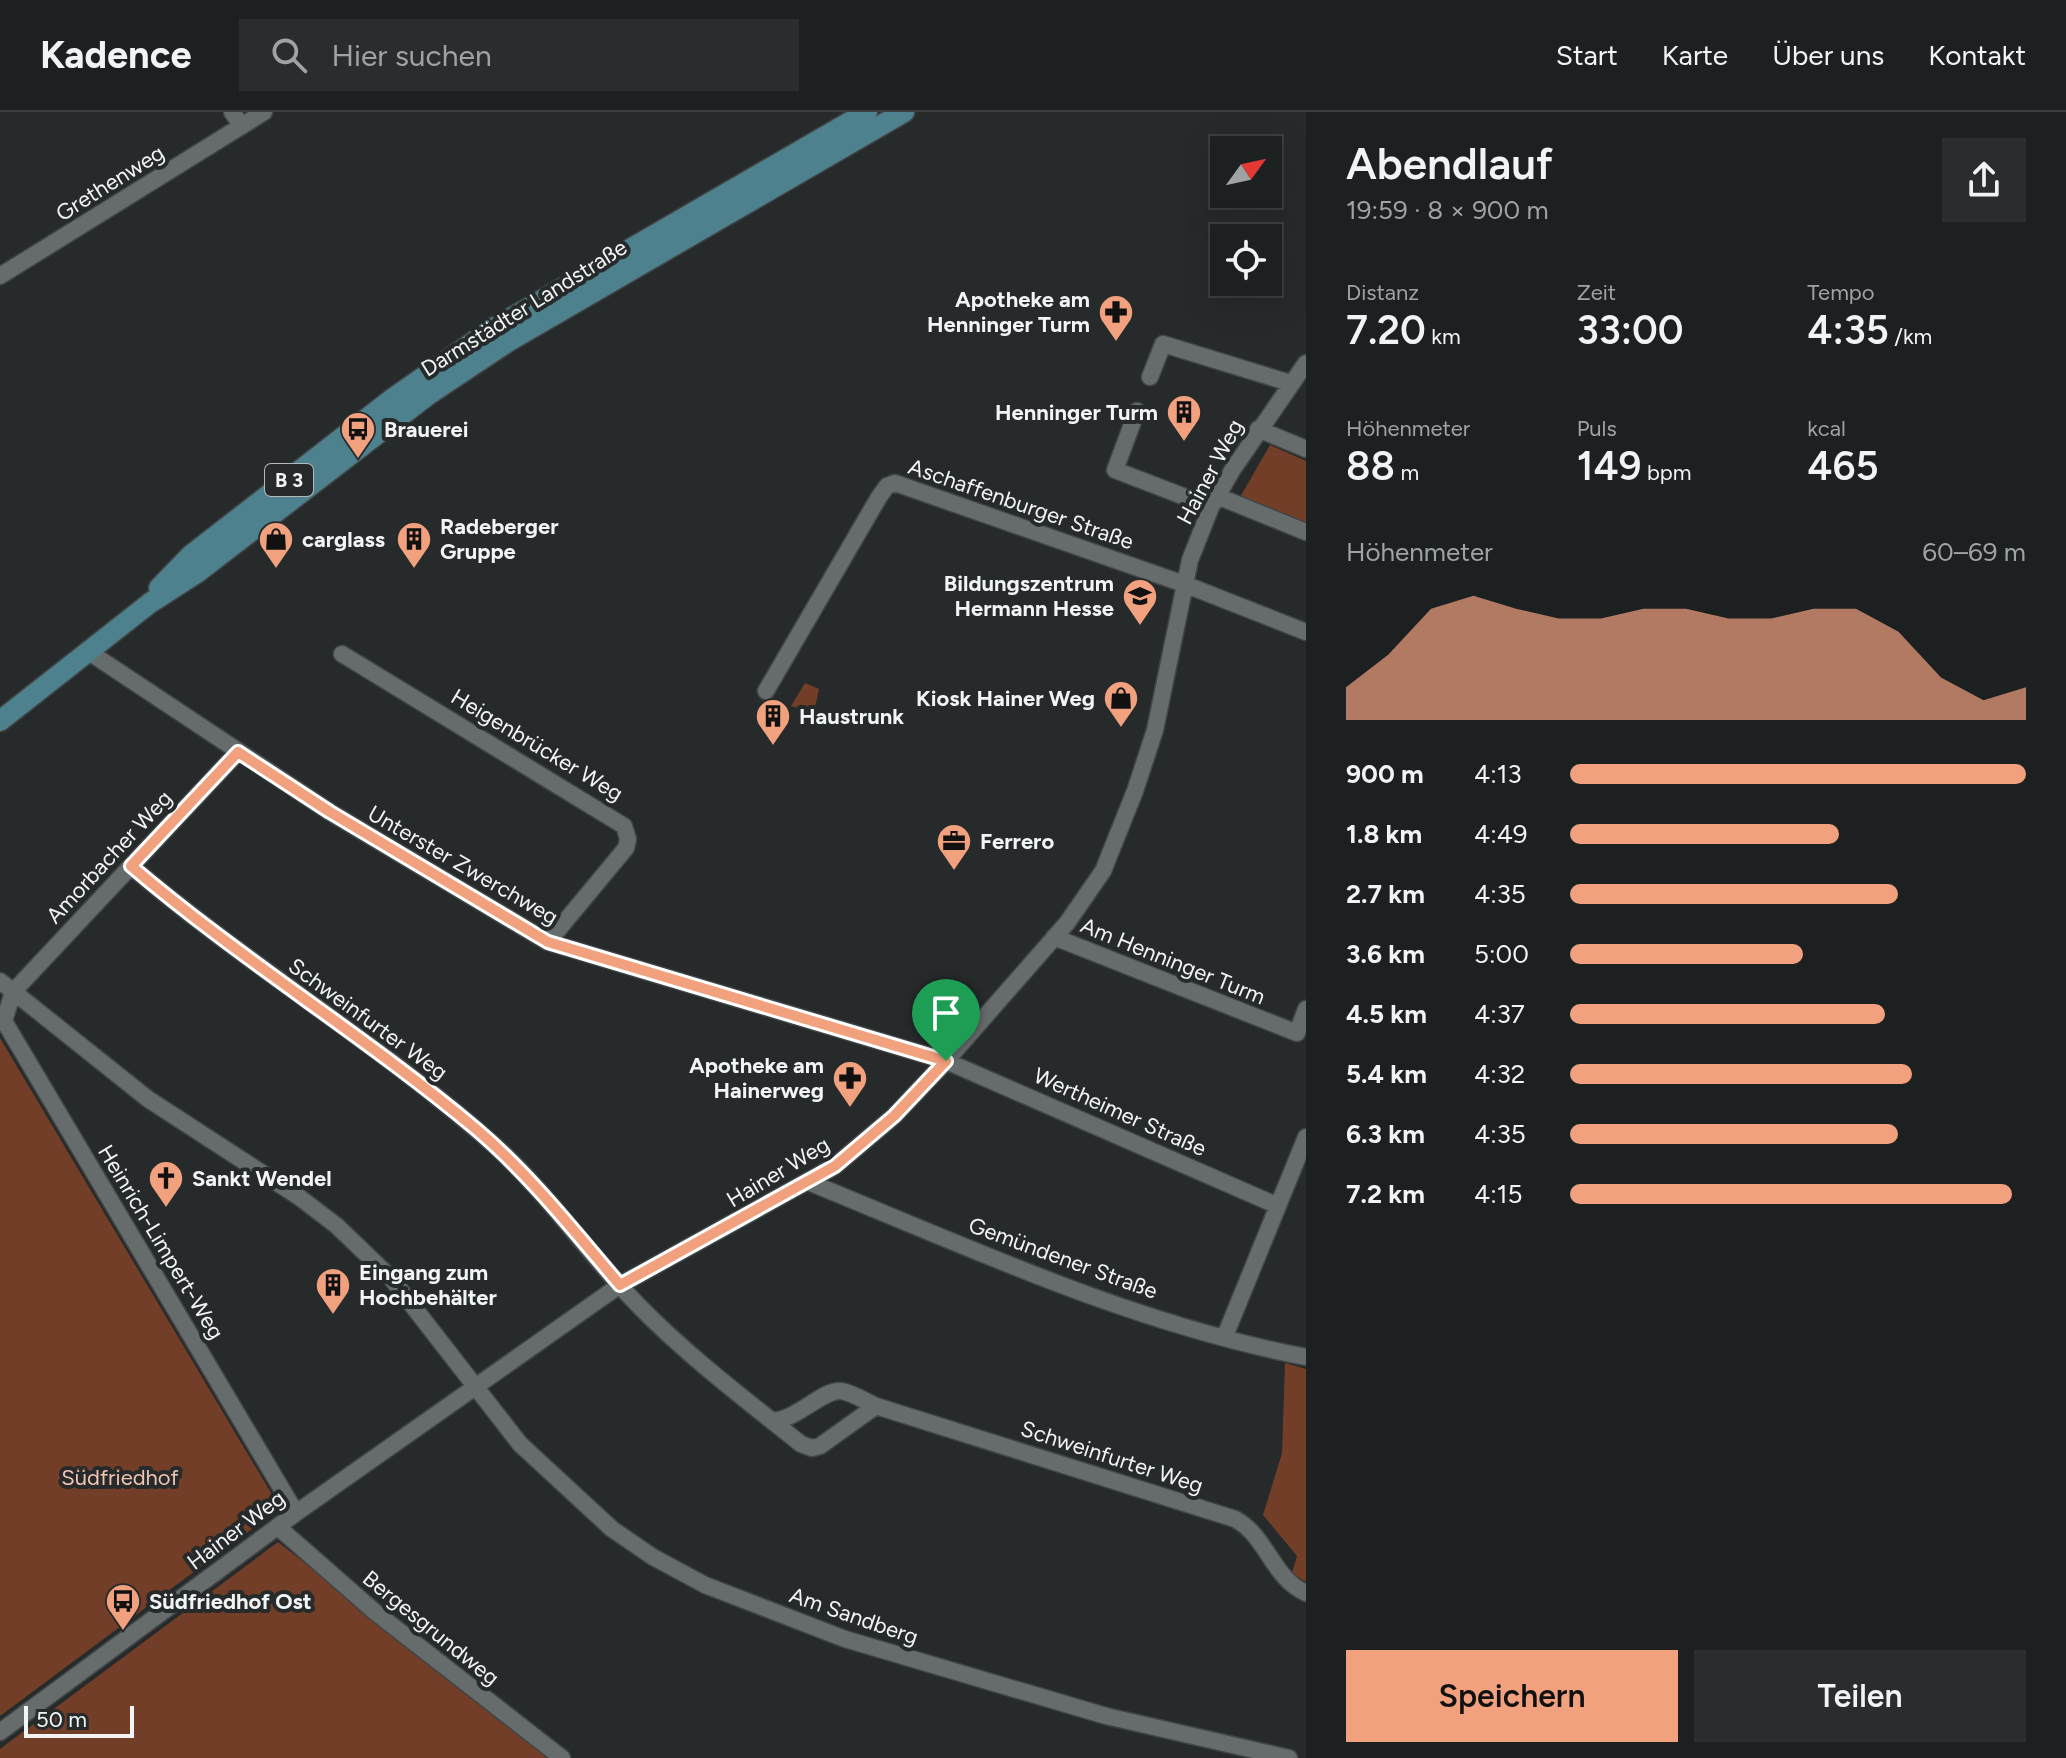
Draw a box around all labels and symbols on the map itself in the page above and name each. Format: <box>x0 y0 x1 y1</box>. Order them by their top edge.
north arrow <box>1210 136 1282 208</box>
street label: Grethenweg <box>51 139 169 227</box>
street label: Darmstädter Landstraße <box>416 234 632 382</box>
place label: Apotheke am Henninger Turm <box>927 286 1090 338</box>
pharmacy icon: Apotheke am Henninger Turm <box>1097 293 1135 343</box>
building icon: Henninger Turm <box>1165 393 1203 443</box>
place label: Henninger Turm <box>995 399 1158 426</box>
bus stop icon: Brauerei <box>339 410 377 460</box>
street label: Hainer Weg <box>1171 415 1249 529</box>
place label: Brauerei <box>384 416 469 443</box>
street label: Aschaffenburger Straße <box>905 453 1137 555</box>
road number: B 3 <box>265 464 313 496</box>
place label: Radeberger Gruppe <box>440 513 559 565</box>
shop icon: carglass <box>257 520 295 570</box>
building icon: Radeberger Gruppe <box>395 520 433 570</box>
place label: carglass <box>302 526 385 553</box>
place label: Bildungszentrum Hermann Hesse <box>944 570 1114 622</box>
school or university icon: Bildungszentrum Hermann Hesse <box>1121 577 1159 627</box>
shop icon: Kiosk Hainer Weg <box>1102 679 1140 729</box>
street label: Heigenbrücker Weg <box>446 683 628 807</box>
place label: Kiosk Hainer Weg <box>916 685 1095 712</box>
building icon: Haustrunk <box>754 697 792 747</box>
place label: Haustrunk <box>799 703 904 730</box>
street label: Amorbacher Weg <box>40 785 178 929</box>
street label: Unterster Zwerchweg <box>363 799 563 931</box>
office icon: Ferrero <box>935 822 973 872</box>
place label: Ferrero <box>980 828 1054 855</box>
street label: Am Henninger Turm <box>1077 912 1269 1010</box>
street label: Schweinfurter Weg <box>283 952 453 1086</box>
pin <box>912 979 980 1061</box>
place label: Apotheke am Hainerweg <box>689 1052 824 1104</box>
pharmacy icon: Apotheke am Hainerweg <box>831 1059 869 1109</box>
street label: Wertheimer Straße <box>1030 1062 1210 1162</box>
street label: Hainer Weg <box>722 1131 834 1213</box>
street label: Heinrich-Limpert-Weg <box>92 1140 230 1344</box>
church icon: Sankt Wendel <box>147 1159 185 1209</box>
place label: Sankt Wendel <box>192 1165 332 1192</box>
street label: Gemündener Straße <box>965 1211 1161 1305</box>
place label: Eingang zum Hochbehälter <box>359 1259 498 1311</box>
building icon: Eingang zum Hochbehälter <box>314 1266 352 1316</box>
street label: Schweinfurter Weg <box>1017 1415 1207 1499</box>
park label: Südfriedhof <box>61 1464 180 1491</box>
street label: Hainer Weg <box>182 1485 290 1575</box>
street label: Bergesgrundweg <box>357 1565 505 1691</box>
street label: Am Sandberg <box>786 1581 922 1651</box>
bus stop icon: Südfriedhof Ost <box>104 1582 142 1632</box>
place label: Südfriedhof Ost <box>149 1588 312 1615</box>
scale bar <box>24 1702 134 1738</box>

